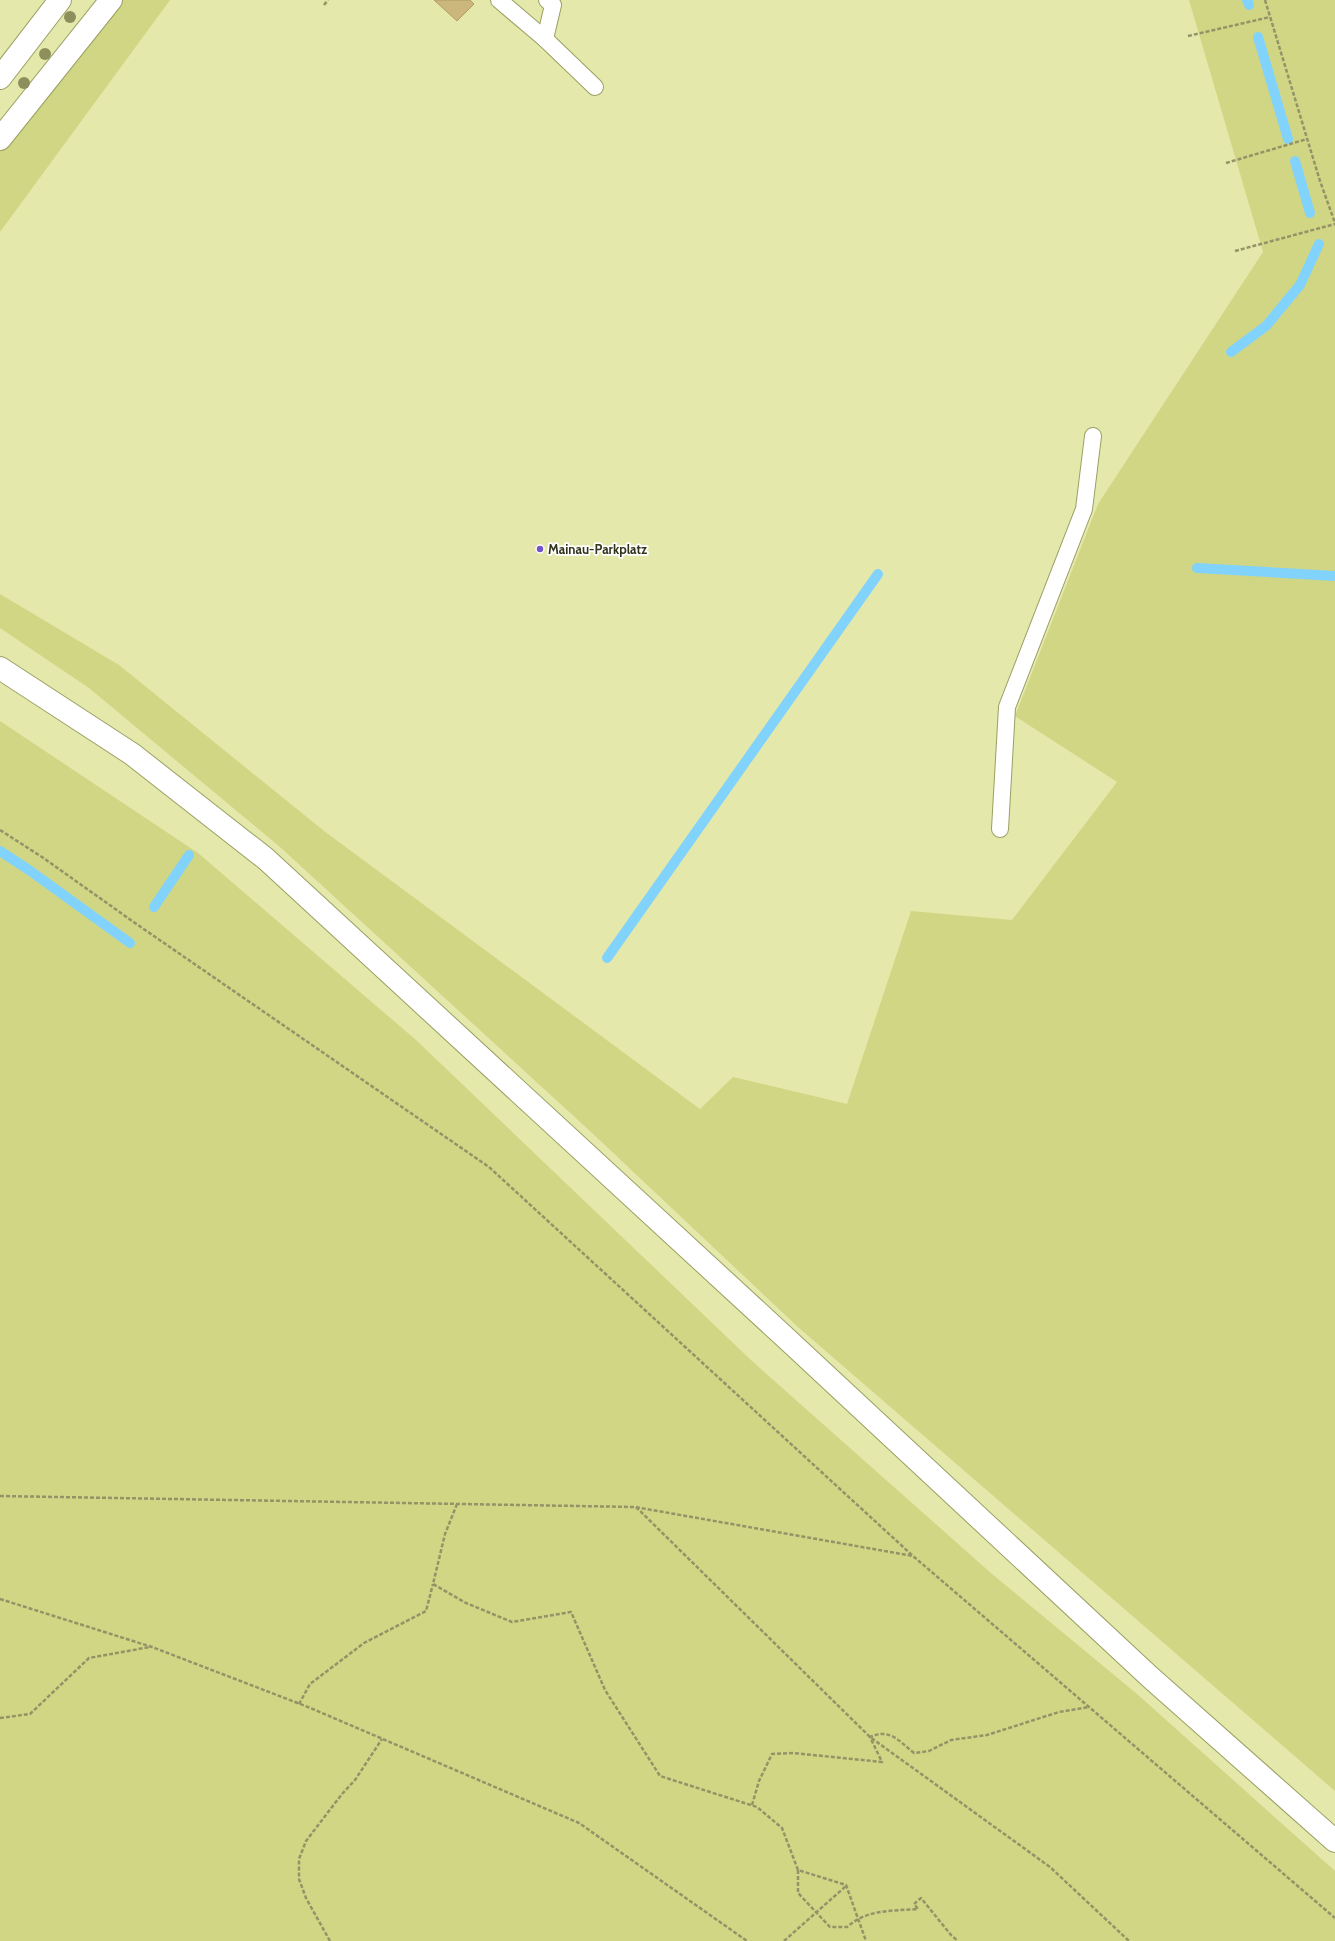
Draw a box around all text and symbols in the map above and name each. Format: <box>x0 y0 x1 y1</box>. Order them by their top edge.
place label: Mainau-Parkplatz <box>548 541 647 557</box>
marker: Mainau-Parkplatz <box>535 544 545 554</box>

